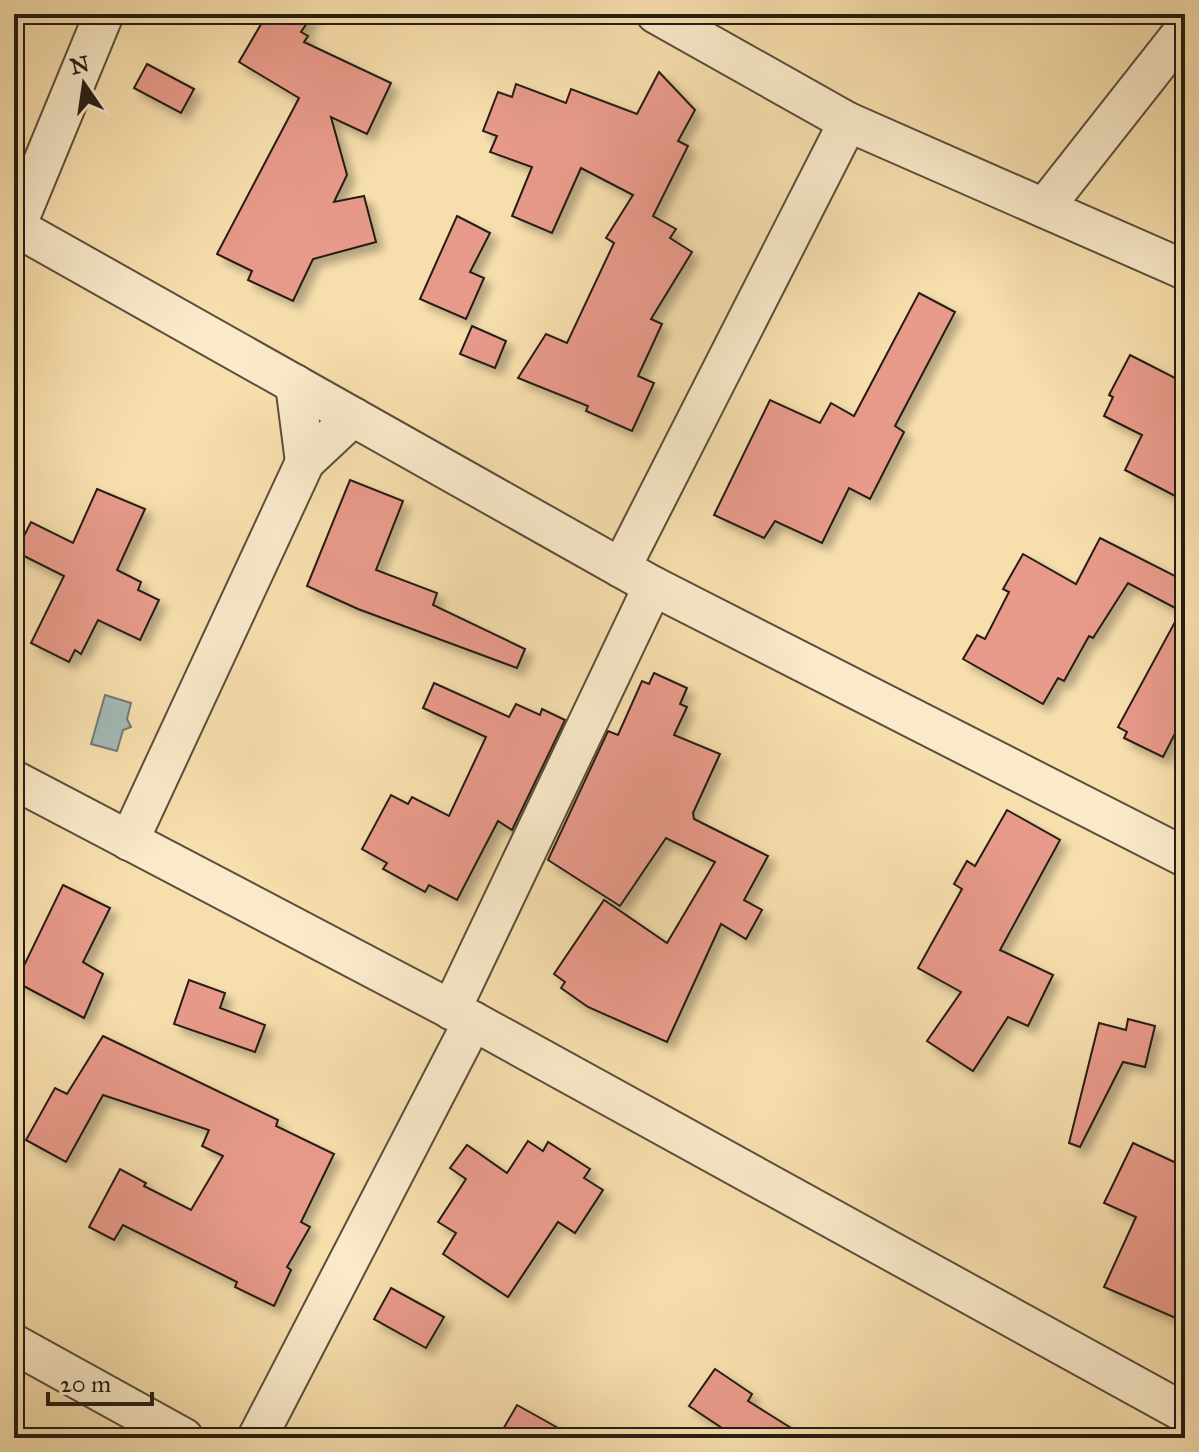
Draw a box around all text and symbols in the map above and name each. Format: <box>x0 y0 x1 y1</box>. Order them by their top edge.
north arrow <box>44 44 124 124</box>
text: N <box>67 50 92 80</box>
scale bar <box>48 1356 152 1406</box>
text: 20 m <box>60 1369 111 1399</box>

